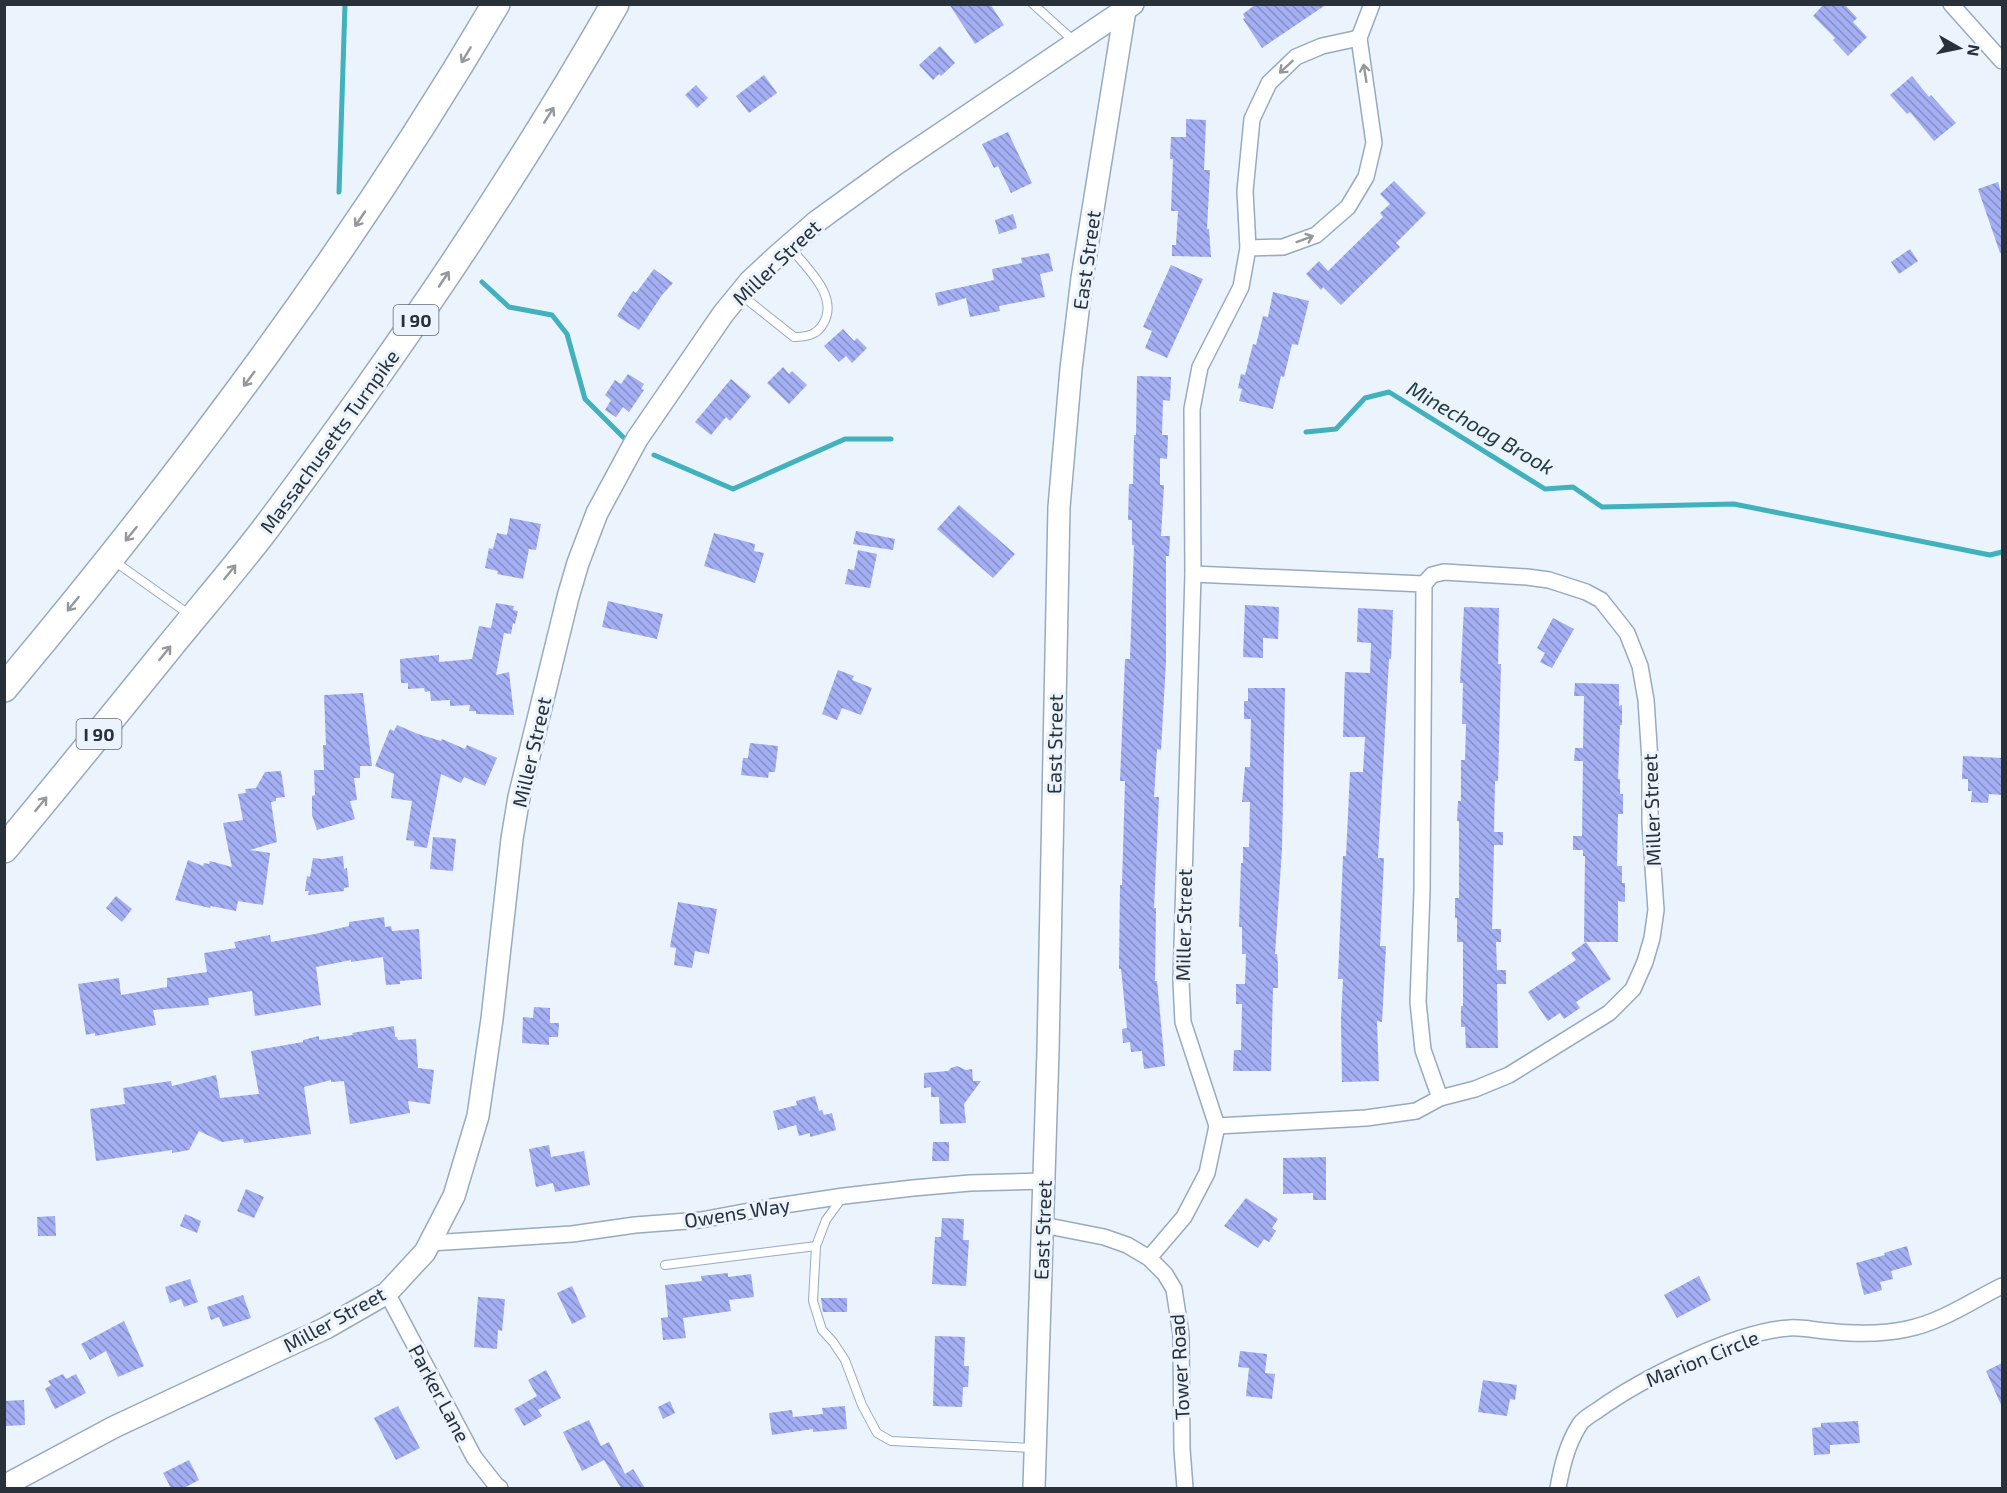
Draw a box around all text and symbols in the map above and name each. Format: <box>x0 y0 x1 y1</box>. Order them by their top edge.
north arrow <box>1929 18 1989 78</box>
text: N <box>1964 43 1985 58</box>
one-way arrow <box>460 46 472 63</box>
one-way arrow <box>1279 60 1294 74</box>
one-way arrow <box>1359 64 1370 83</box>
one-way arrow <box>543 107 555 124</box>
street label: East Street <box>1067 208 1105 311</box>
one-way arrow <box>354 210 367 227</box>
street label: Miller Street <box>727 214 825 310</box>
one-way arrow <box>1295 233 1314 244</box>
one-way arrow <box>438 271 450 288</box>
road number: I 90 <box>394 305 438 335</box>
street label: Massachusetts Turnpike <box>254 345 404 537</box>
one-way arrow <box>243 370 255 386</box>
water label: Minechoag Brook <box>1403 375 1559 479</box>
one-way arrow <box>124 525 137 541</box>
one-way arrow <box>224 565 237 581</box>
one-way arrow <box>67 596 80 612</box>
one-way arrow <box>158 645 171 661</box>
street label: East Street <box>1041 693 1067 794</box>
street label: Miller Street <box>507 694 555 810</box>
road number: I 90 <box>76 719 122 749</box>
street label: Miller Street <box>1637 753 1665 867</box>
one-way arrow <box>35 796 48 812</box>
street label: Miller Street <box>1170 868 1196 982</box>
street label: East Street <box>1028 1179 1056 1280</box>
street label: Owens Way <box>682 1192 792 1232</box>
street label: Miller Street <box>279 1281 389 1357</box>
street label: Tower Road <box>1164 1313 1194 1421</box>
street label: Marion Circle <box>1642 1324 1762 1392</box>
street label: Parker Lane <box>404 1340 476 1446</box>

